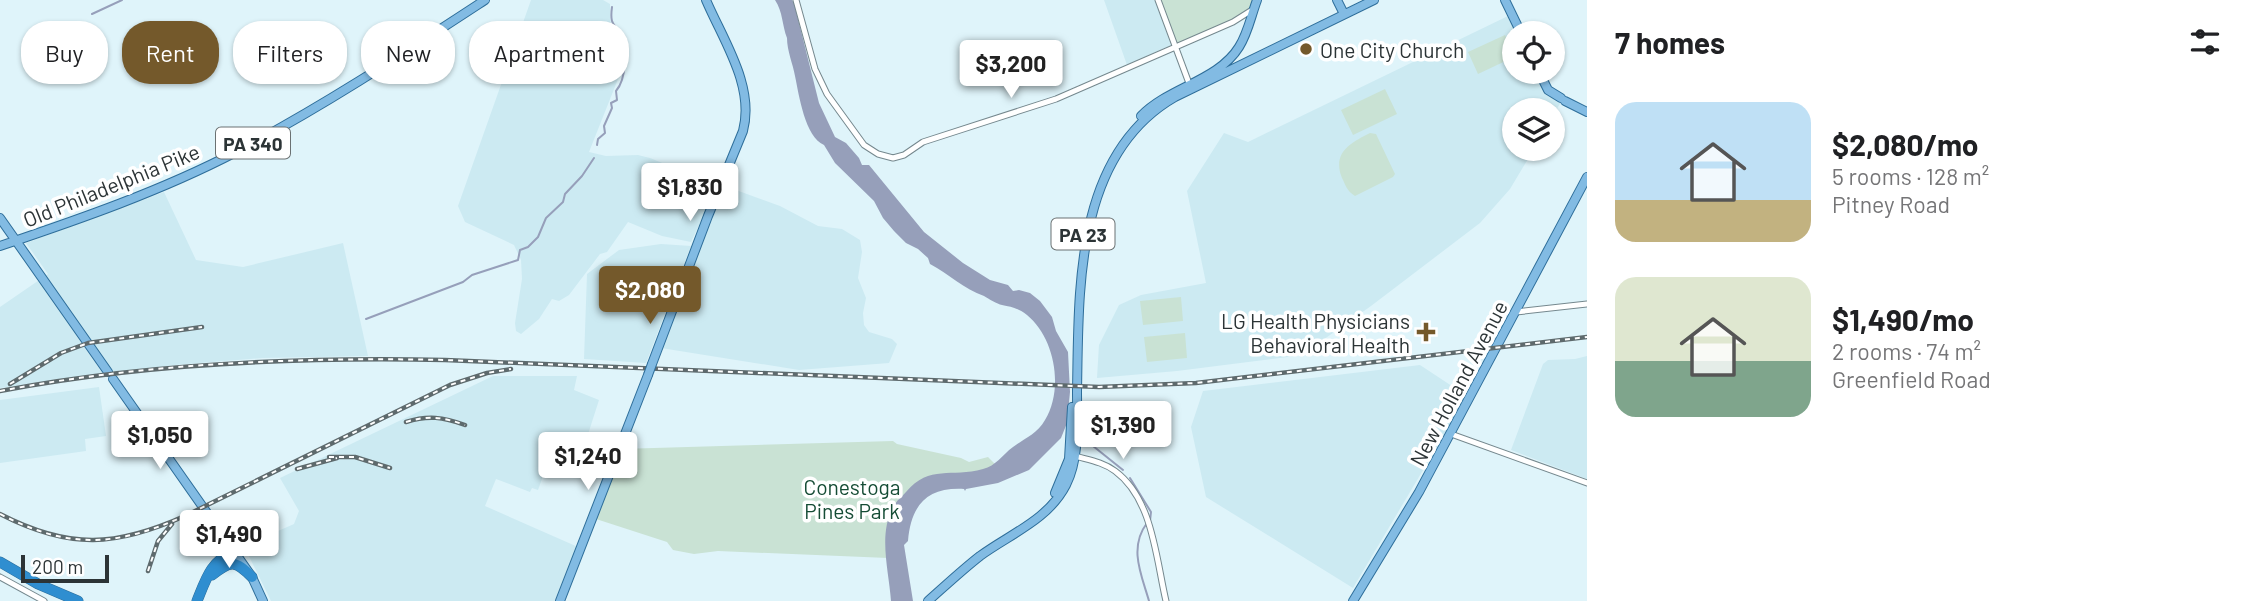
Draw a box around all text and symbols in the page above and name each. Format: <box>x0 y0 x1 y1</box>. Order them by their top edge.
chip: Buy <box>21 21 108 84</box>
chip: Rent <box>122 21 219 84</box>
chip: Filters <box>233 21 347 84</box>
chip: New <box>361 21 455 84</box>
chip: Apartment <box>469 21 629 84</box>
map controls <box>1502 21 1565 161</box>
button: locate <box>1502 21 1565 84</box>
icon: filters <box>2186 23 2224 61</box>
text: 7 homes <box>1615 24 1725 60</box>
place label: One City Church <box>1320 37 1464 62</box>
pin: $3,200 <box>954 41 1068 100</box>
marker: One City Church <box>1298 41 1314 57</box>
text: $3,200 <box>976 49 1046 77</box>
button: layers <box>1502 98 1565 161</box>
text: $2,080/mo <box>1832 126 1979 162</box>
road number: PA 340 <box>216 127 290 158</box>
icon: home <box>1671 130 1755 214</box>
street label: Old Philadelphia Pike <box>19 138 203 232</box>
text: 5 rooms · 128 m² <box>1832 162 1989 190</box>
pin: $1,830 <box>633 164 747 223</box>
text: $1,830 <box>657 172 723 200</box>
text: Pitney Road <box>1832 190 1950 218</box>
road number: PA 23 <box>1052 218 1114 250</box>
pin: $2,080 <box>593 266 707 326</box>
text: $2,080 <box>615 275 685 303</box>
street label: New Holland Avenue <box>1404 296 1512 470</box>
text: $1,490/mo <box>1832 301 1974 337</box>
icon: home <box>1671 305 1755 389</box>
place label: LG Health Physicians Behavioral Health <box>1221 308 1410 357</box>
marker: LG Health Physicians Behavioral Health <box>1416 322 1436 342</box>
text: 2 rooms · 74 m² <box>1832 337 1981 365</box>
text: Greenfield Road <box>1832 365 1991 393</box>
pin: $1,390 <box>1066 402 1180 461</box>
text: $1,390 <box>1090 410 1156 438</box>
pin: $1,050 <box>103 412 217 471</box>
text: $1,050 <box>127 420 193 448</box>
pin: $1,240 <box>531 433 645 492</box>
text: $1,240 <box>554 441 622 469</box>
park label: Conestoga Pines Park <box>803 474 901 523</box>
pin: $1,490 <box>172 510 286 570</box>
text: $1,490 <box>196 519 262 547</box>
scale bar <box>21 552 108 584</box>
text: 200 m <box>32 555 83 578</box>

